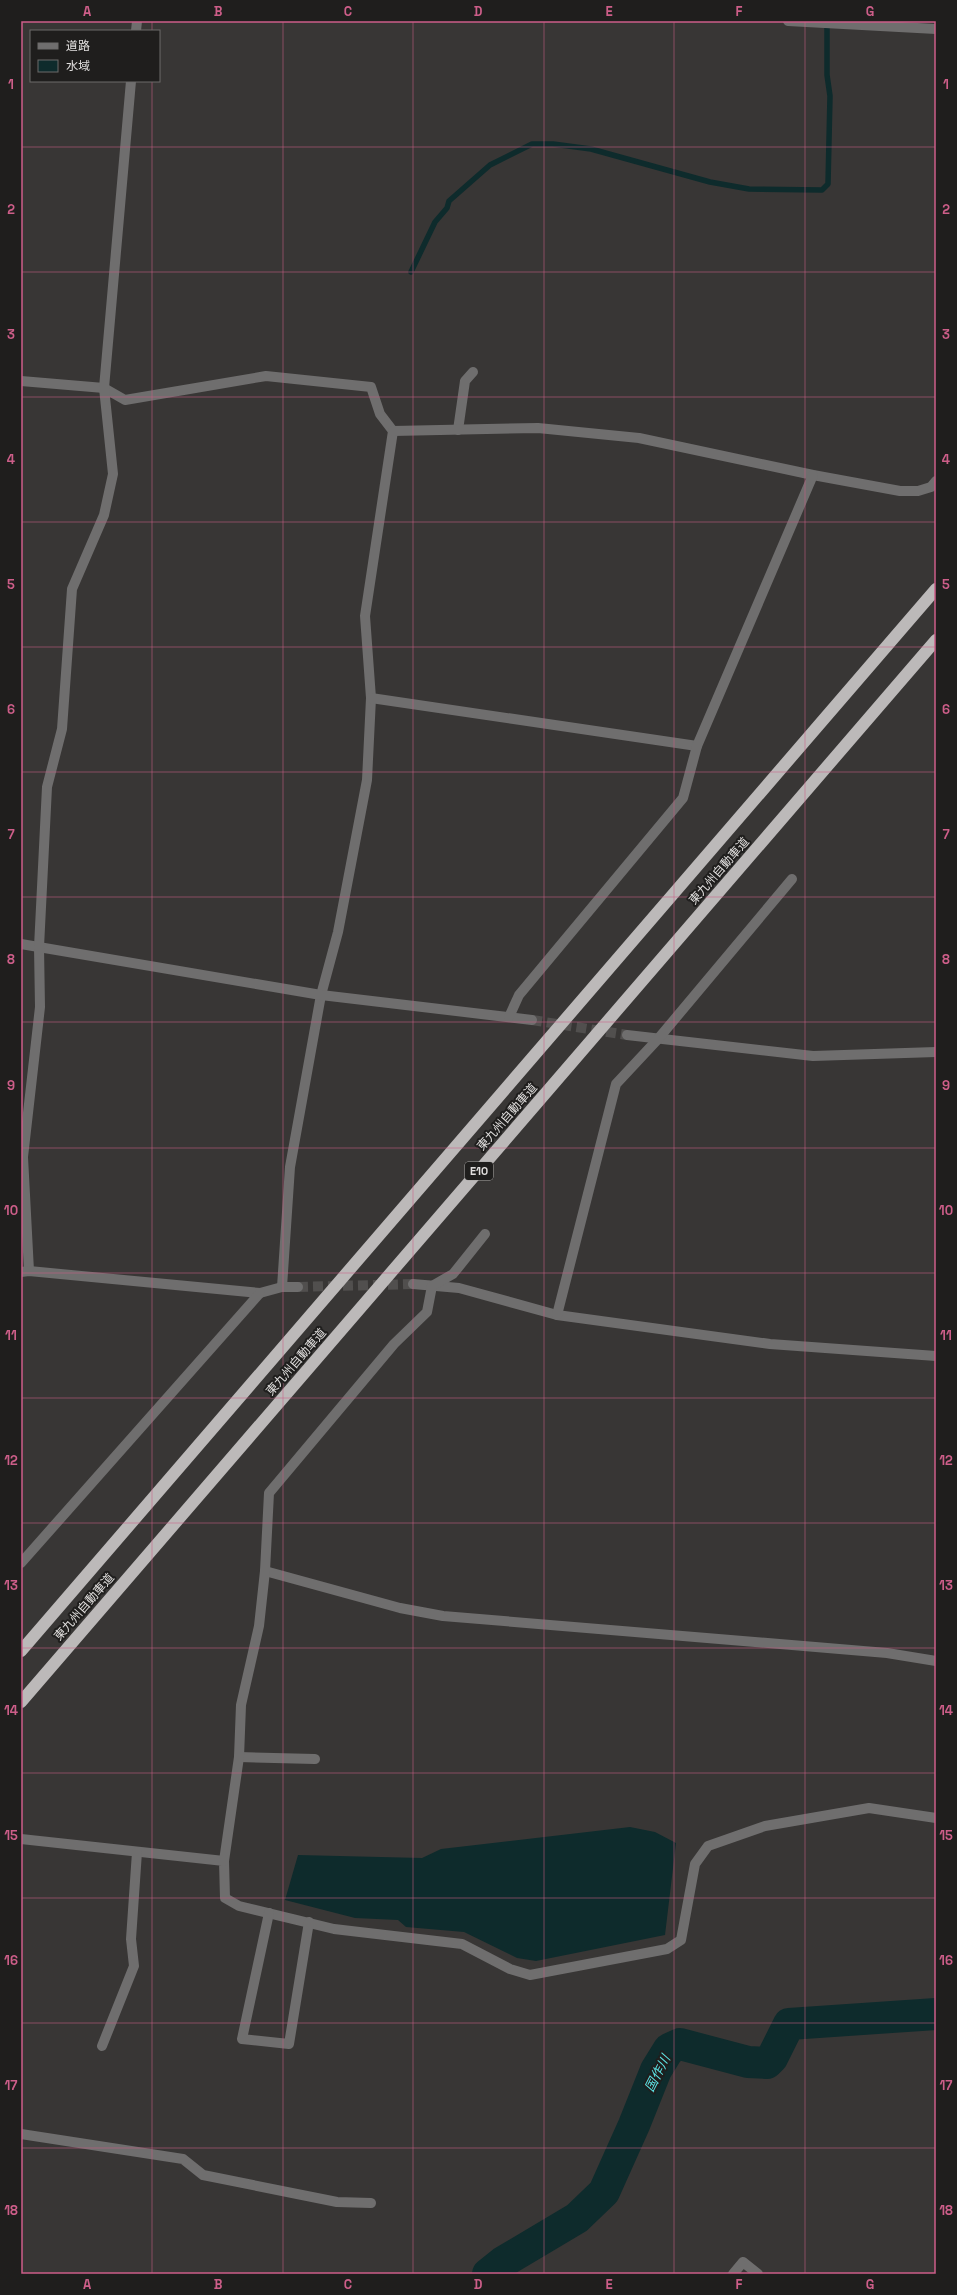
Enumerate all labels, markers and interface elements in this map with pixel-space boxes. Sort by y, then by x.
text: A [83,3,92,20]
text: B [214,3,223,20]
text: C [344,3,352,20]
text: D [474,3,483,20]
text: E [605,3,613,20]
text: F [736,3,743,20]
text: G [866,3,874,20]
legend [30,30,160,82]
text: 道路 [66,38,90,54]
text: 水域 [66,58,90,74]
text: 1 [8,76,14,93]
text: 1 [943,76,949,93]
text: 2 [7,201,15,218]
text: 2 [942,201,950,218]
text: 3 [7,326,15,343]
text: 3 [942,326,950,343]
text: 4 [7,451,15,468]
text: 4 [942,451,950,468]
text: 5 [7,576,15,593]
text: 5 [942,576,950,593]
text: 6 [7,701,15,718]
text: 6 [942,701,950,718]
text: 7 [7,826,15,843]
text: 7 [942,826,950,843]
street label: 東九州自動車道 [685,834,753,908]
text: 8 [7,951,15,968]
text: 8 [942,951,950,968]
text: 9 [7,1077,15,1094]
text: 9 [942,1077,950,1094]
street label: 東九州自動車道 [473,1080,541,1154]
road number: E10 [465,1162,493,1180]
text: 10 [4,1202,18,1219]
text: 10 [939,1202,953,1219]
street label: 東九州自動車道 [262,1325,330,1399]
text: 11 [5,1327,17,1344]
text: 11 [940,1327,952,1344]
text: 12 [4,1452,18,1469]
text: 12 [939,1452,953,1469]
street label: 東九州自動車道 [50,1570,118,1644]
text: 13 [4,1577,18,1594]
text: 13 [939,1577,953,1594]
text: 14 [4,1702,18,1719]
text: 14 [939,1702,953,1719]
text: 15 [4,1827,18,1844]
text: 15 [939,1827,953,1844]
text: 16 [4,1952,18,1969]
text: 16 [939,1952,953,1969]
water label: 国作川 [641,2050,675,2094]
text: 17 [4,2077,18,2094]
text: 17 [939,2077,953,2094]
text: 18 [4,2202,18,2219]
text: 18 [939,2202,953,2219]
text: A [83,2276,92,2293]
text: B [214,2276,223,2293]
text: C [344,2276,352,2293]
text: D [474,2276,483,2293]
text: E [605,2276,613,2293]
text: F [736,2276,743,2293]
text: G [866,2276,874,2293]

